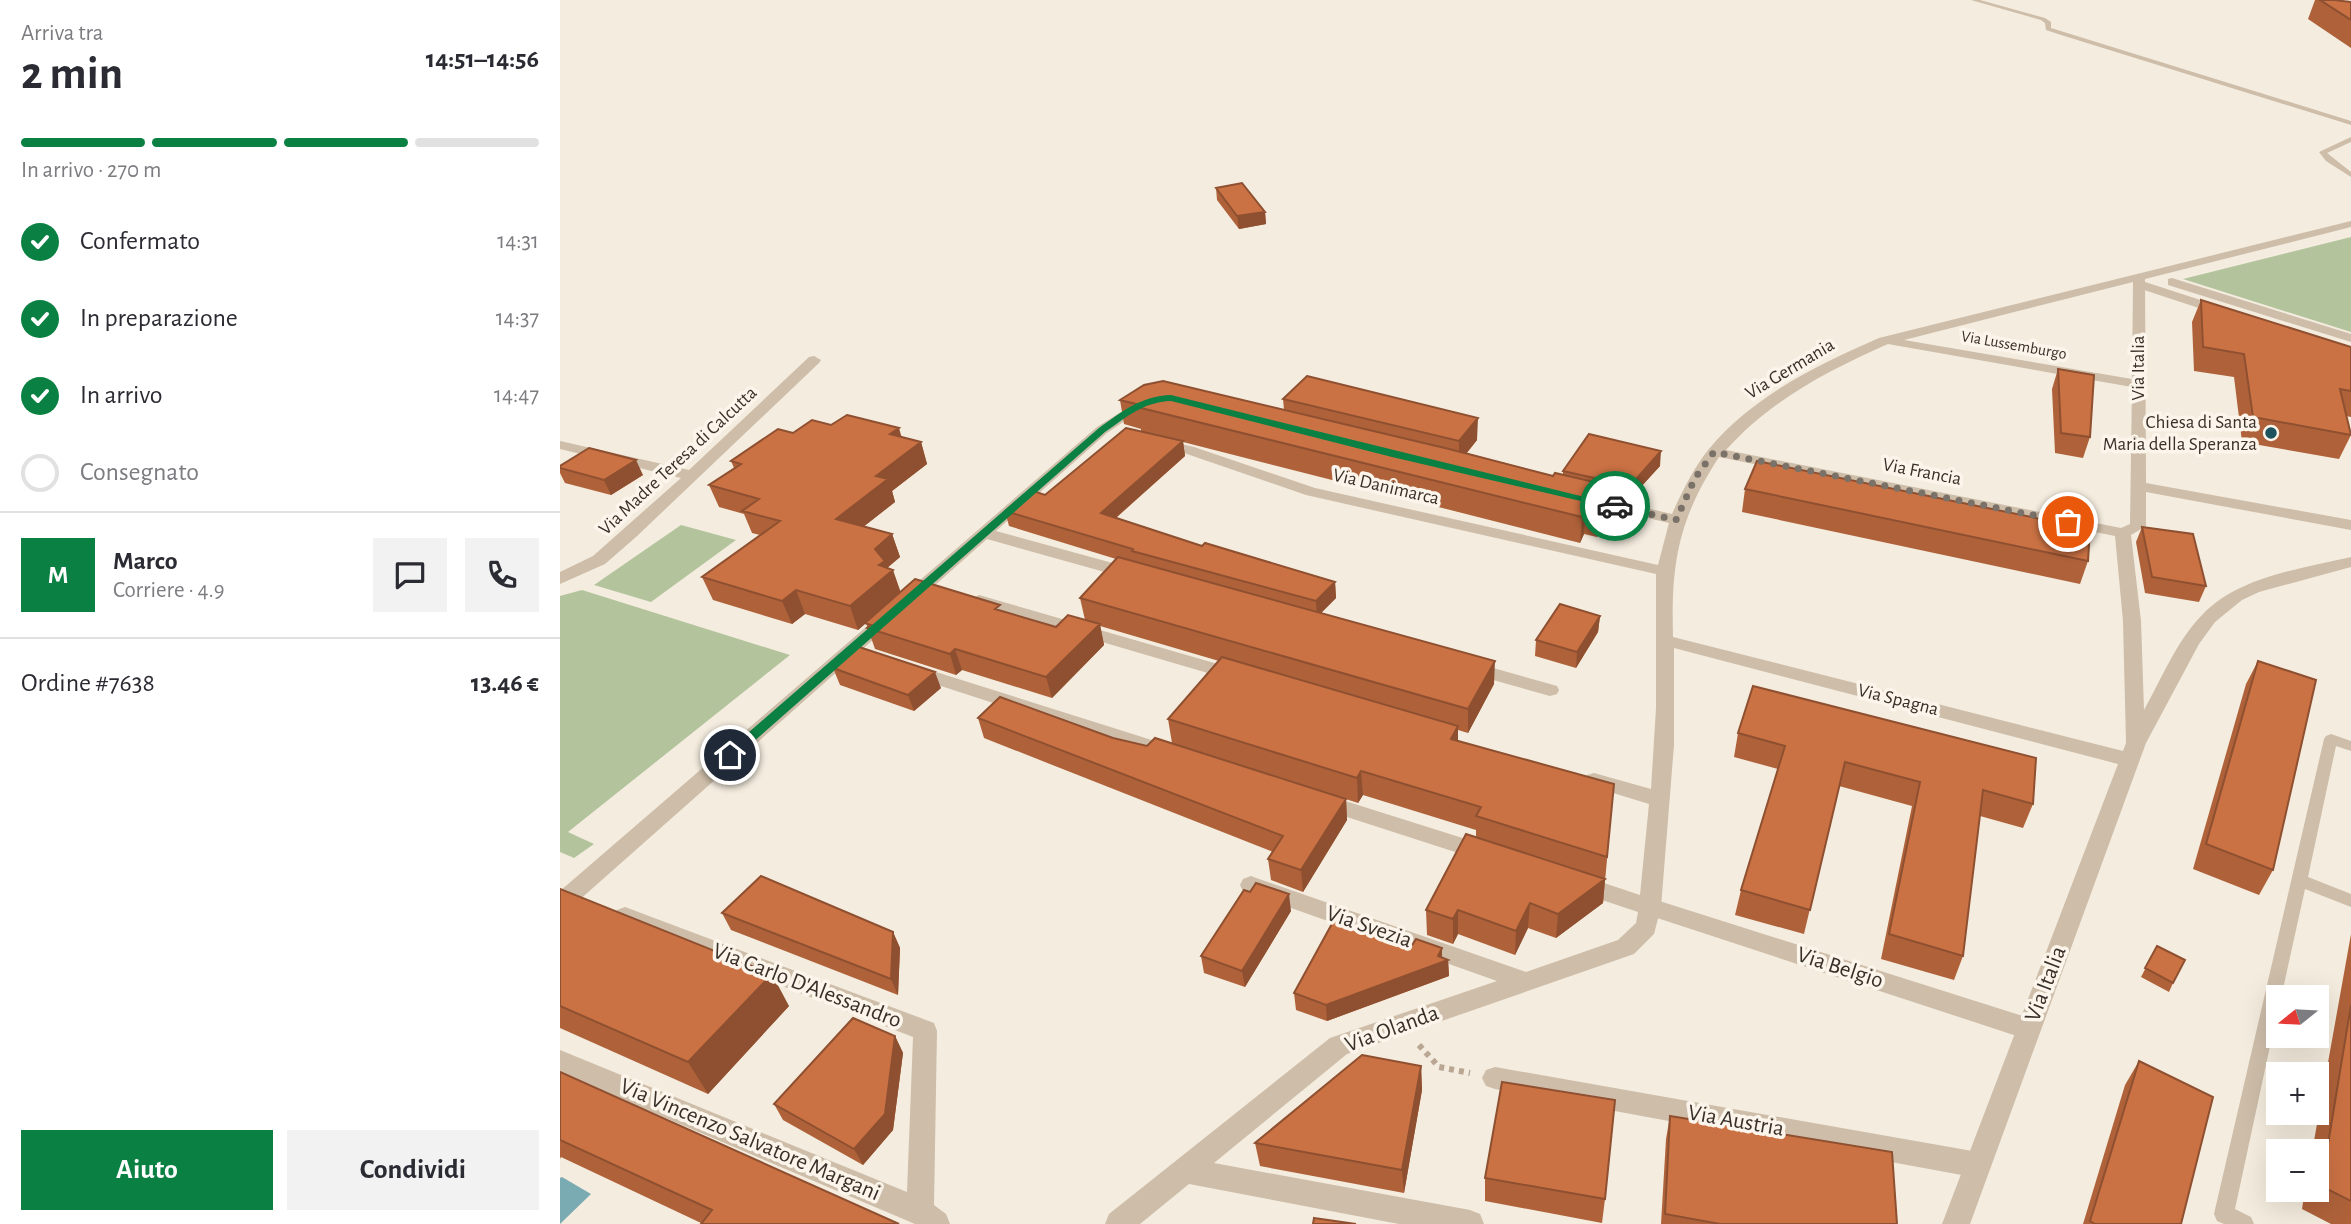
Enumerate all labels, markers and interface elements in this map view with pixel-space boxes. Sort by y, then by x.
text: Arriva tra [21,22,103,45]
text: 14:51–14:56 [426,46,539,72]
text: 2 min [21,51,123,97]
text: In arrivo · 270 m [21,159,161,182]
icon: check [21,223,59,261]
text: Confermato [80,228,200,254]
text: 14:31 [497,230,539,253]
icon: check [21,300,59,338]
text: In preparazione [80,305,238,331]
text: 14:37 [496,307,539,330]
street label: Via Lussemburgo [1960,328,2068,362]
street label: Via Germania [1742,335,1838,403]
street label: Via Italia [2129,335,2148,401]
icon: check [21,377,59,415]
text: In arrivo [80,382,163,408]
street label: Via Madre Teresa di Calcutta [595,383,761,539]
text: 14:47 [494,384,539,407]
place label: Chiesa di Santa Maria della Speranza [2103,413,2257,454]
marker: Chiesa di Santa Maria della Speranza [2263,425,2279,441]
street label: Via Francia [1881,455,1963,489]
text: Consegnato [80,459,199,485]
street label: Via Danimarca [1331,466,1441,508]
courier [1580,471,1650,541]
icon: car [1596,487,1634,525]
pin [2038,492,2098,552]
icon: bag [2049,503,2087,541]
button: chat [373,538,447,612]
button: phone [465,538,539,612]
text: Marco [113,548,178,574]
text: M [48,562,68,588]
text: Corriere · 4.9 [113,579,225,602]
text: Ordine #7638 [21,670,155,696]
text: 13.46 € [471,670,539,696]
street label: Via Spagna [1856,681,1941,719]
pin [700,725,760,785]
icon: home [711,736,749,774]
street label: Via Svezia [1323,902,1415,952]
street label: Via Carlo D'Alessandro [710,939,904,1033]
street label: Via Belgio [1794,943,1886,993]
street label: Via Italia [2021,943,2071,1025]
north arrow [2266,985,2329,1048]
map controls [2266,985,2329,1202]
street label: Via Olanda [1342,1001,1442,1057]
button: + [2266,1062,2329,1125]
street label: Via Vincenzo Salvatore Margani [617,1075,883,1205]
street label: Via Austria [1686,1101,1786,1141]
button: Aiuto [21,1130,273,1210]
button: Condividi [287,1130,539,1210]
button: − [2266,1139,2329,1202]

